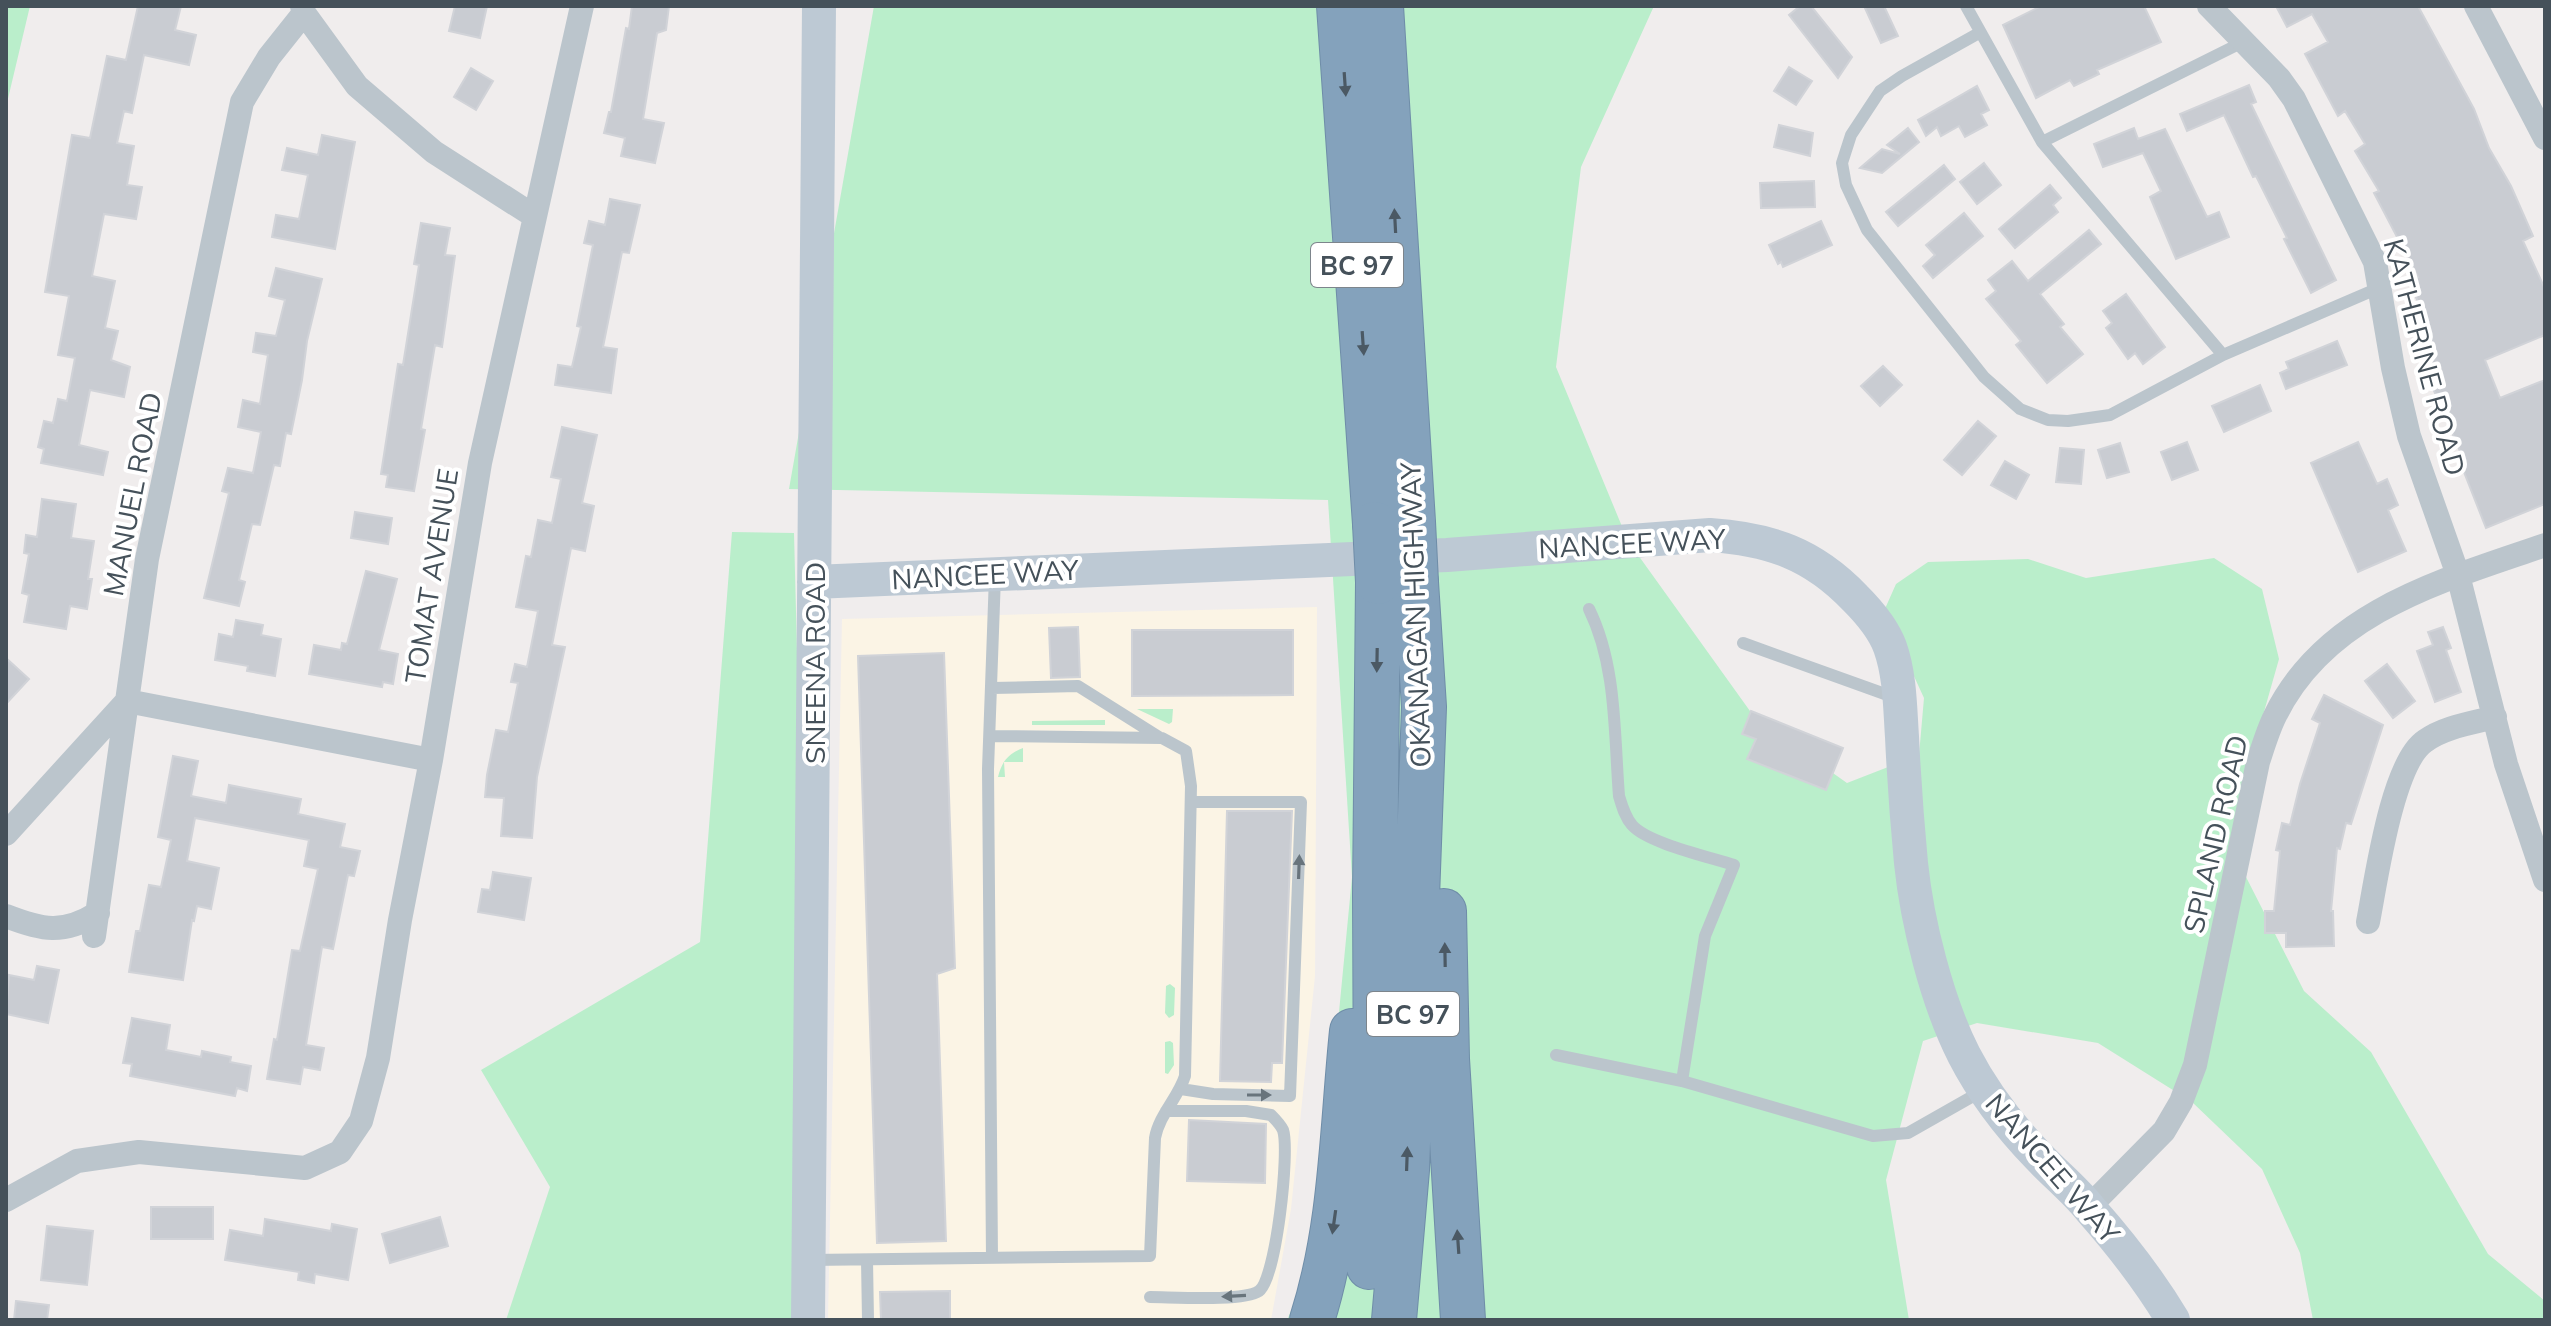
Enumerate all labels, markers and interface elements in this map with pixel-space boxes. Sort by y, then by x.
one-way arrow [1339,72,1352,97]
one-way arrow [1389,207,1402,233]
street label: KATHERINE ROAD [2377,235,2473,479]
road number: BC 97 [1311,243,1403,287]
one-way arrow [1357,331,1370,356]
street label: MANUEL ROAD [95,389,169,599]
street label: OKANAGAN HIGHWAY [1392,461,1438,768]
street label: TOMAT AVENUE [397,466,465,686]
street label: NANCEE WAY [1538,521,1727,565]
street label: NANCEE WAY [891,552,1080,596]
street label: SNEENA ROAD [797,562,832,764]
one-way arrow [1371,648,1383,673]
street label: SPLAND ROAD [2175,732,2255,936]
one-way arrow [1292,854,1305,879]
one-way arrow [1438,941,1451,967]
road number: BC 97 [1367,992,1459,1036]
street label: NANCEE WAY [1978,1086,2128,1251]
one-way arrow [1247,1089,1272,1102]
one-way arrow [1401,1146,1414,1171]
one-way arrow [1327,1209,1340,1234]
one-way arrow [1451,1229,1464,1254]
one-way arrow [1221,1290,1246,1303]

